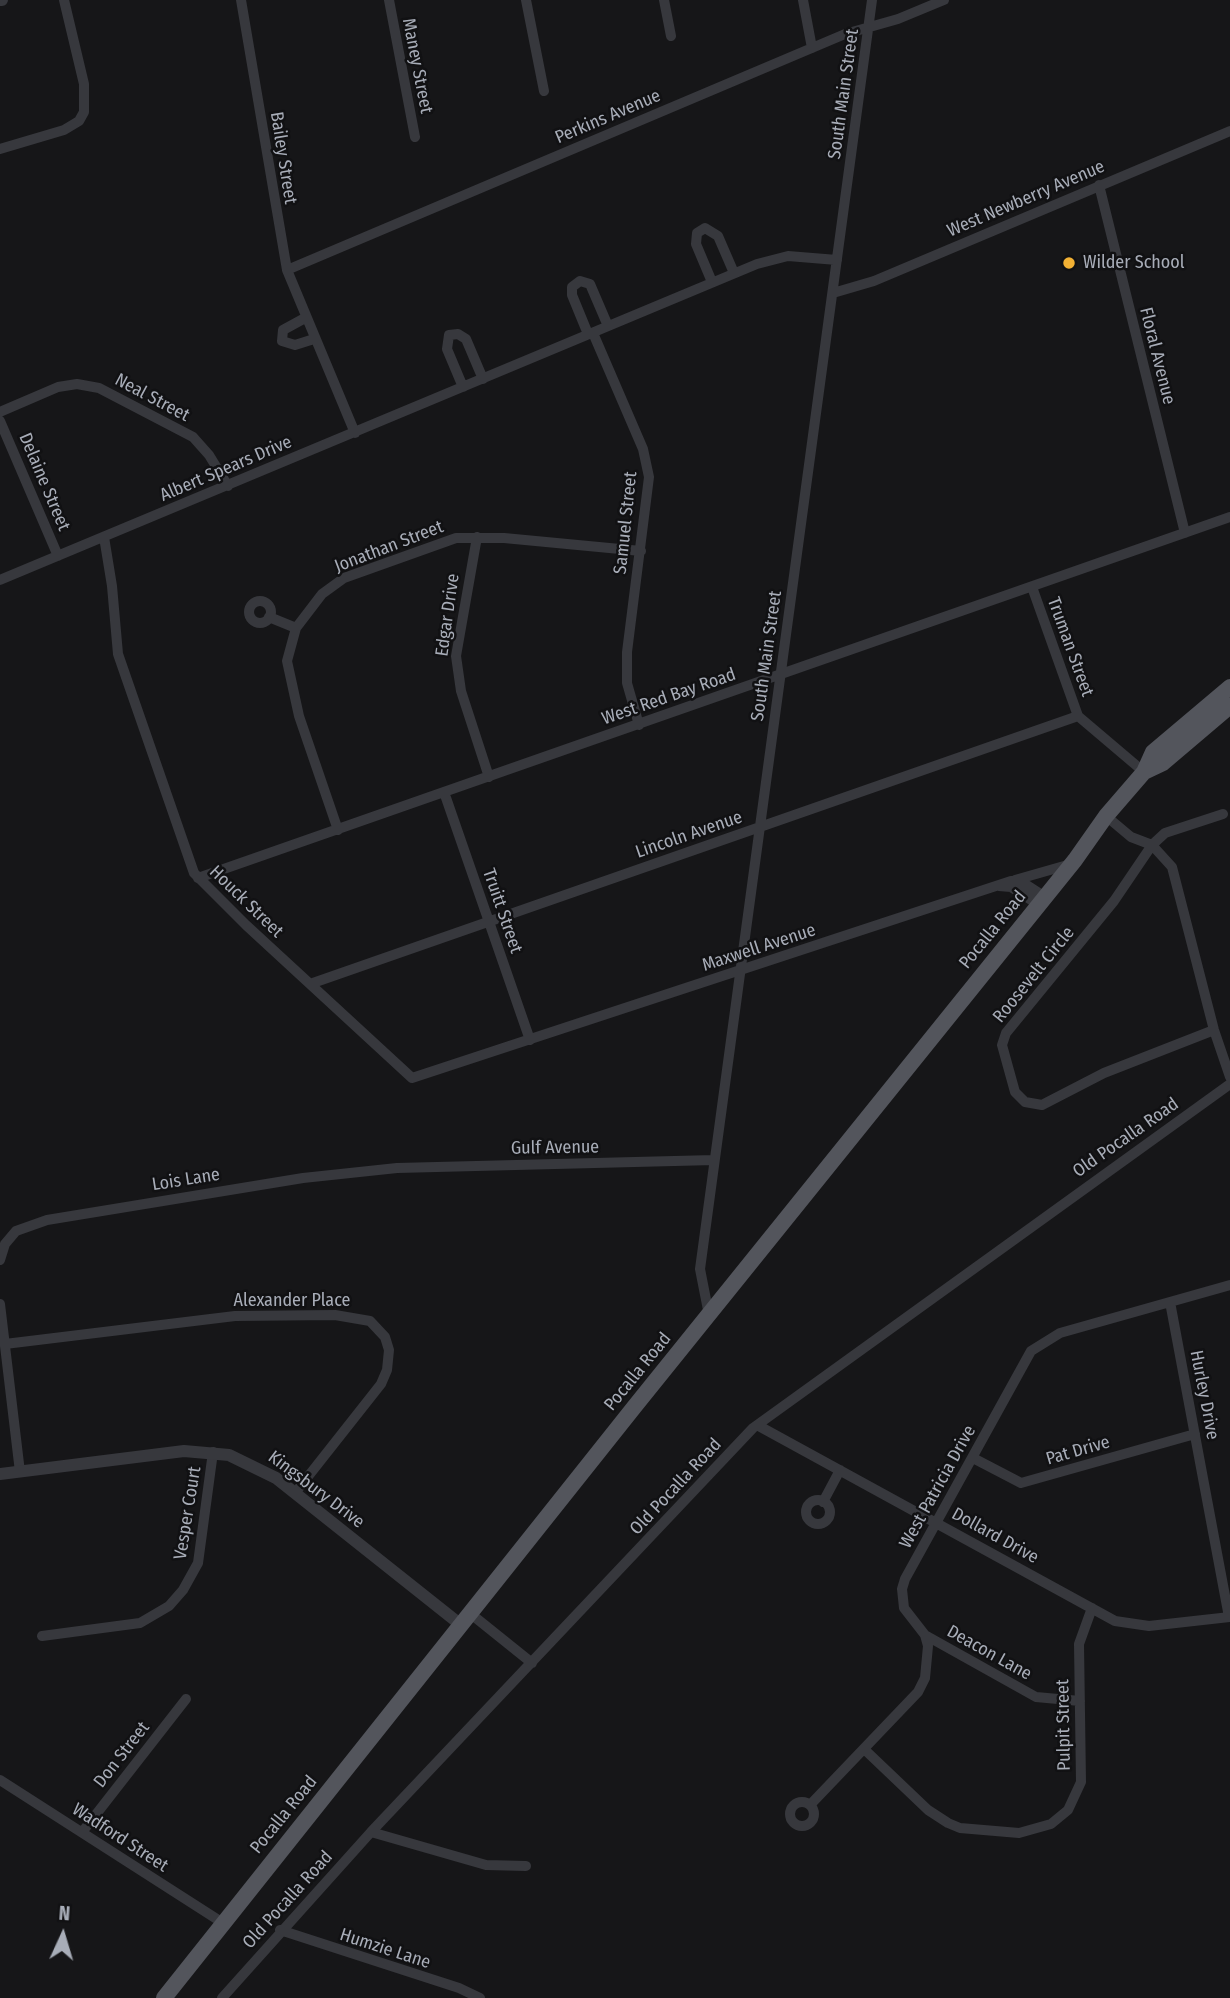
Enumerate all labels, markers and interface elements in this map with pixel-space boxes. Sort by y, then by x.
street label: Maney Street [397,17,437,115]
street label: South Main Street [824,27,864,161]
street label: Perkins Avenue [552,85,664,149]
street label: Bailey Street [265,110,301,206]
street label: West Newberry Avenue [944,156,1108,242]
place label: Wilder School [1083,252,1185,274]
marker: Wilder School [1061,255,1077,271]
street label: Floral Avenue [1135,305,1179,407]
street label: Neal Street [111,369,193,427]
street label: Delaine Street [14,430,74,534]
street label: Albert Spears Drive [157,431,295,507]
street label: Samuel Street [610,471,642,575]
street label: Jonathan Street [332,516,446,578]
street label: Edgar Drive [432,572,464,658]
street label: South Main Street [747,589,787,723]
street label: Truman Street [1042,594,1098,700]
street label: West Red Bay Road [599,664,739,730]
street label: Lincoln Avenue [633,807,745,863]
street label: Houck Street [205,861,287,943]
street label: Truitt Street [477,866,527,956]
street label: Pocalla Road [955,887,1031,973]
street label: Maxwell Avenue [700,919,818,977]
street label: Roosevelt Circle [989,923,1079,1027]
street label: Old Pocalla Road [1069,1094,1183,1182]
street label: Gulf Avenue [511,1136,599,1160]
street label: Lois Lane [150,1164,222,1196]
street label: Alexander Place [234,1290,350,1312]
street label: Pocalla Road [600,1329,676,1415]
street label: Hurley Drive [1185,1349,1223,1441]
street label: West Patricia Drive [895,1422,981,1552]
street label: Pat Drive [1044,1432,1112,1470]
street label: Old Pocalla Road [626,1434,726,1540]
street label: Kingsbury Drive [263,1447,369,1533]
street label: Vesper Court [170,1465,206,1561]
street label: Dollard Drive [948,1503,1042,1569]
street label: Deacon Lane [943,1621,1035,1685]
street label: Pulpit Street [1052,1679,1076,1771]
street label: Don Street [90,1718,154,1792]
street label: Pocalla Road [246,1772,322,1858]
street label: Wadford Street [68,1799,172,1877]
street label: Old Pocalla Road [238,1847,338,1953]
north arrow [28,1900,98,1970]
text: N [58,1902,71,1925]
street label: Humzie Lane [337,1924,433,1974]

